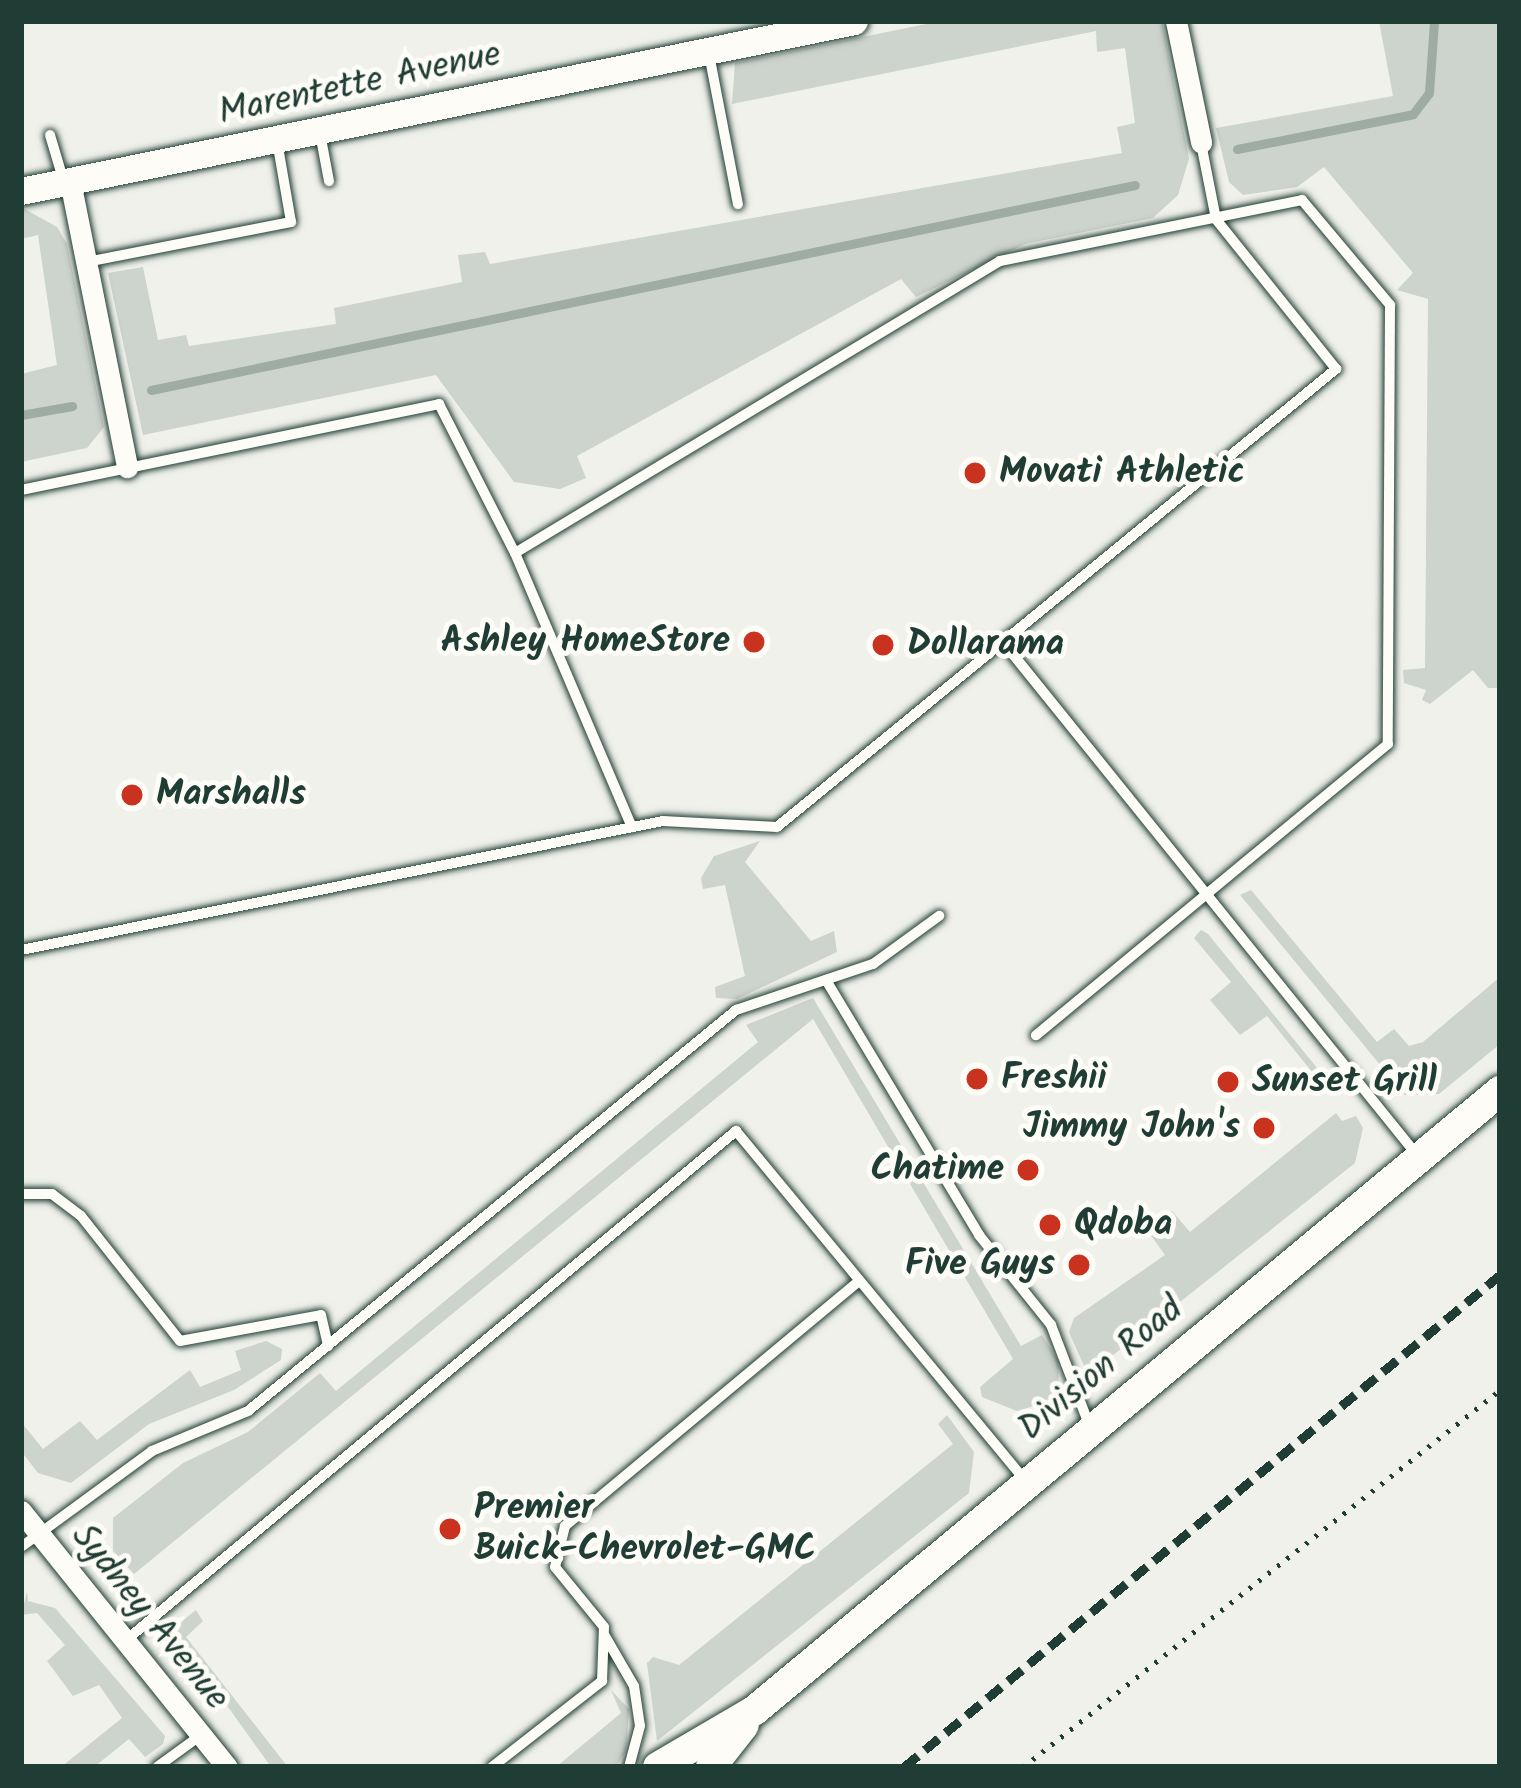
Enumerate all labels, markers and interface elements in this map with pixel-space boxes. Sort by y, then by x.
street label: Marentette Avenue [215,34,505,136]
place label: Movati Athletic [999,451,1245,495]
marker: Movati Athletic [962,460,988,486]
place label: Ashley HomeStore [440,620,730,664]
place label: Dollarama [907,623,1064,667]
marker: Ashley HomeStore [741,629,767,655]
marker: Dollarama [870,632,896,658]
place label: Marshalls [156,773,306,817]
marker: Marshalls [119,782,145,808]
place label: Freshii [1001,1057,1107,1101]
place label: Sunset Grill [1252,1060,1437,1104]
marker: Freshii [964,1066,990,1092]
marker: Sunset Grill [1215,1069,1241,1095]
place label: Jimmy John's [1023,1106,1240,1150]
marker: Jimmy John's [1251,1115,1277,1141]
place label: Chatime [871,1148,1004,1192]
marker: Chatime [1015,1157,1041,1183]
place label: Qdoba [1074,1203,1172,1247]
marker: Qdoba [1037,1212,1063,1238]
place label: Five Guys [905,1243,1055,1287]
marker: Five Guys [1066,1252,1092,1278]
street label: Division Road [1011,1289,1193,1451]
place label: Premier Buick-Chevrolet-GMC [474,1486,816,1571]
street label: Sydney Avenue [61,1516,237,1720]
marker: Premier Buick-Chevrolet-GMC [437,1516,463,1542]

